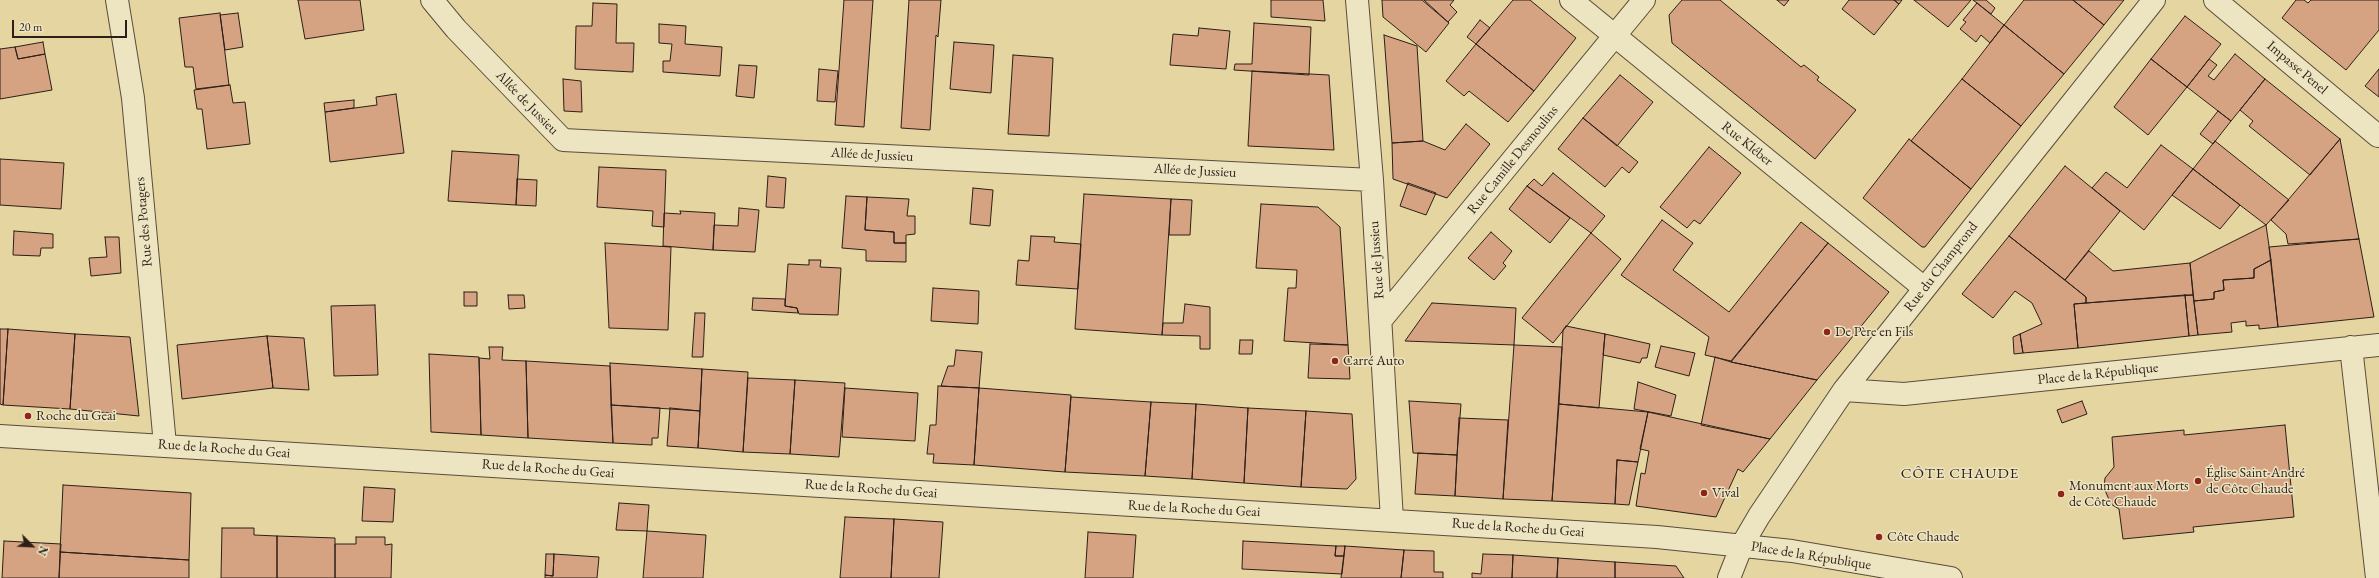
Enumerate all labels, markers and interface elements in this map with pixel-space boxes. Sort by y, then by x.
scale bar [14,12,129,38]
text: 20 m [19,19,42,35]
street label: Impasse Penel [2263,38,2331,98]
street label: Allée de Jussieu [492,67,562,139]
street label: Rue Camille Desmoulins [1464,102,1562,218]
street label: Rue Kléber [1718,118,1776,170]
street label: Allée de Jussieu [830,144,914,166]
street label: Allée de Jussieu [1153,160,1237,182]
street label: Rue des Potagers [132,176,156,268]
street label: Rue du Champrond [1901,219,1981,315]
street label: Rue de Jussieu [1366,220,1388,300]
place label: De Père en Fils [1835,324,1913,340]
marker: De Père en Fils [1822,327,1832,337]
place label: Carré Auto [1343,353,1405,369]
marker: Carré Auto [1330,356,1340,366]
street label: Place de la République [2037,359,2159,389]
place label: Roche du Geai [36,408,116,424]
marker: Roche du Geai [23,411,33,421]
street label: Rue de la Roche du Geai [157,436,291,462]
street label: Rue de la Roche du Geai [481,456,615,482]
district label: CÔTE CHAUDE [1901,465,2019,483]
place label: Église Saint-André de Côte Chaude [2206,465,2305,498]
street label: Rue de la Roche du Geai [804,476,938,502]
marker: Église Saint-André de Côte Chaude [2193,476,2203,486]
place label: Monument aux Morts de Côte Chaude [2069,478,2189,510]
place label: Vival [1712,485,1739,501]
marker: Vival [1699,488,1709,498]
marker: Monument aux Morts de Côte Chaude [2056,489,2066,499]
street label: Rue de la Roche du Geai [1127,497,1261,521]
street label: Rue de la Roche du Geai [1451,515,1585,541]
north arrow [12,526,52,566]
place label: Côte Chaude [1887,529,1959,545]
marker: Côte Chaude [1874,532,1884,542]
street label: Place de la République [1750,538,1872,574]
text: N [35,544,51,558]

